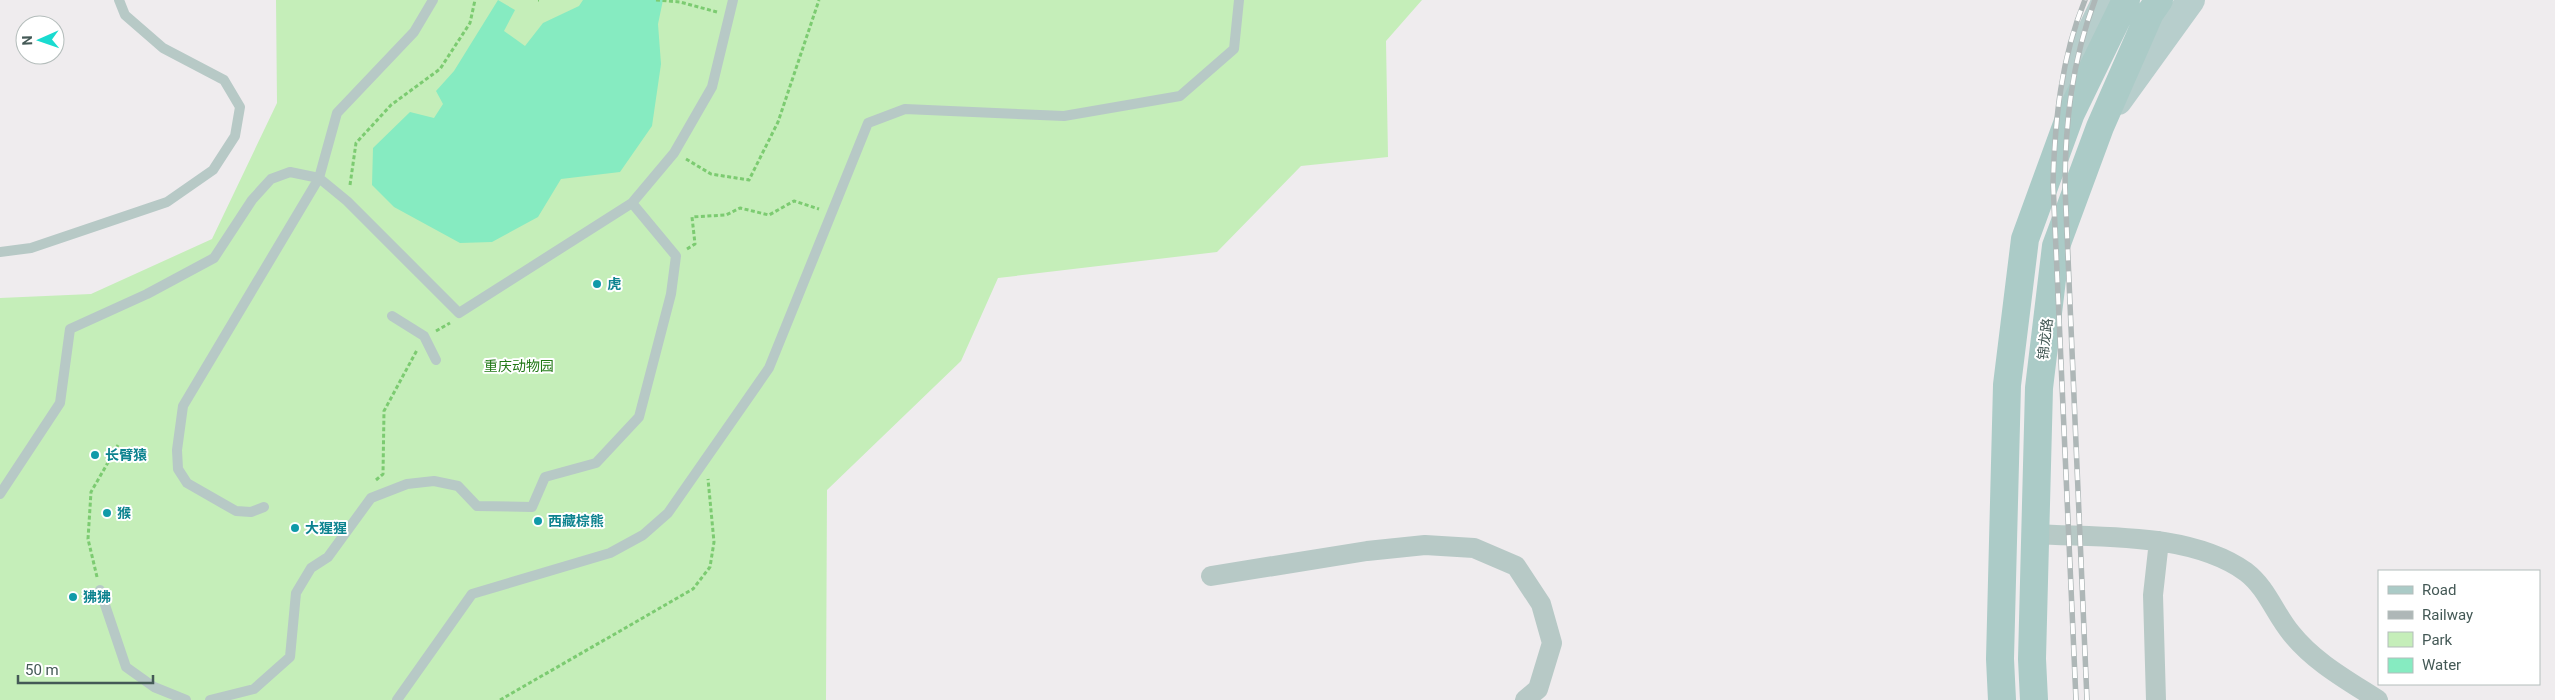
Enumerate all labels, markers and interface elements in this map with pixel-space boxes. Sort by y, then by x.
north arrow [15,15,65,65]
text: N [19,35,35,46]
place label: 虎 [607,276,621,292]
marker: 虎 [591,278,603,290]
street label: 锦龙路 [2035,317,2055,361]
park label: 重庆动物园 [484,358,554,374]
place label: 长臂猿 [105,447,147,463]
marker: 长臂猿 [89,449,101,461]
place label: 猴 [117,505,131,521]
marker: 猴 [101,507,113,519]
place label: 西藏棕熊 [548,513,604,529]
marker: 西藏棕熊 [532,515,544,527]
place label: 大猩猩 [305,520,347,536]
marker: 大猩猩 [289,522,301,534]
legend [2378,570,2540,685]
text: Road [2422,581,2456,599]
place label: 狒狒 [83,589,111,605]
marker: 狒狒 [67,591,79,603]
text: Railway [2422,606,2473,624]
text: Park [2422,631,2453,649]
scale bar [18,652,152,684]
text: Water [2422,656,2461,674]
text: 50 m [25,661,59,679]

